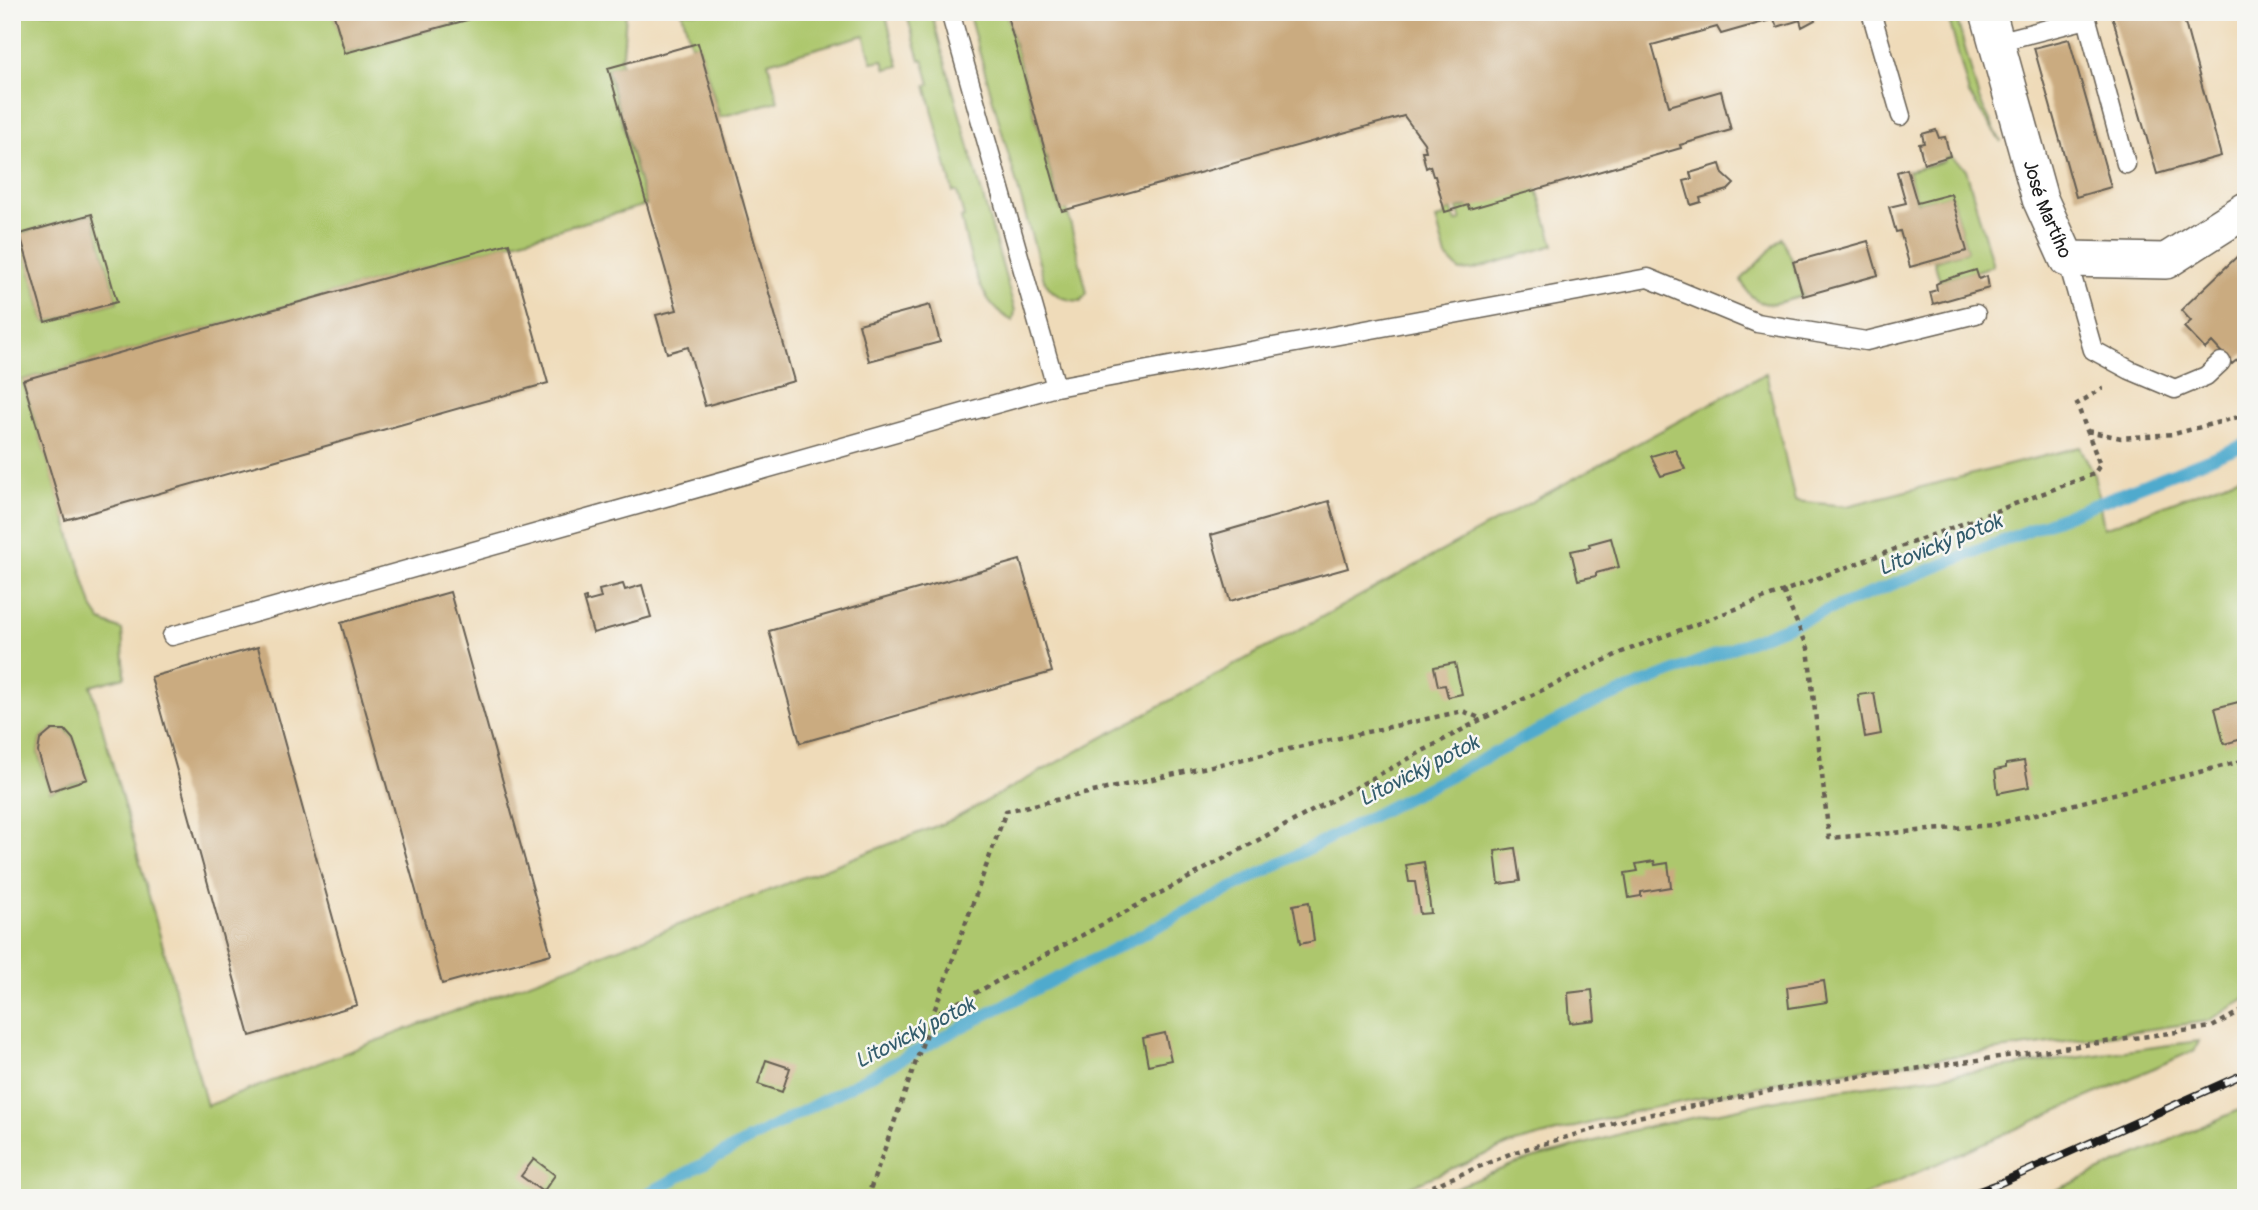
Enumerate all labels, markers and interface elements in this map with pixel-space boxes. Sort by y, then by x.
street label: José Martího [2018,157,2077,262]
water label: Litovický potok [1874,507,2008,582]
water label: Litovický potok [1354,728,1486,813]
water label: Litovický potok [850,990,982,1075]

